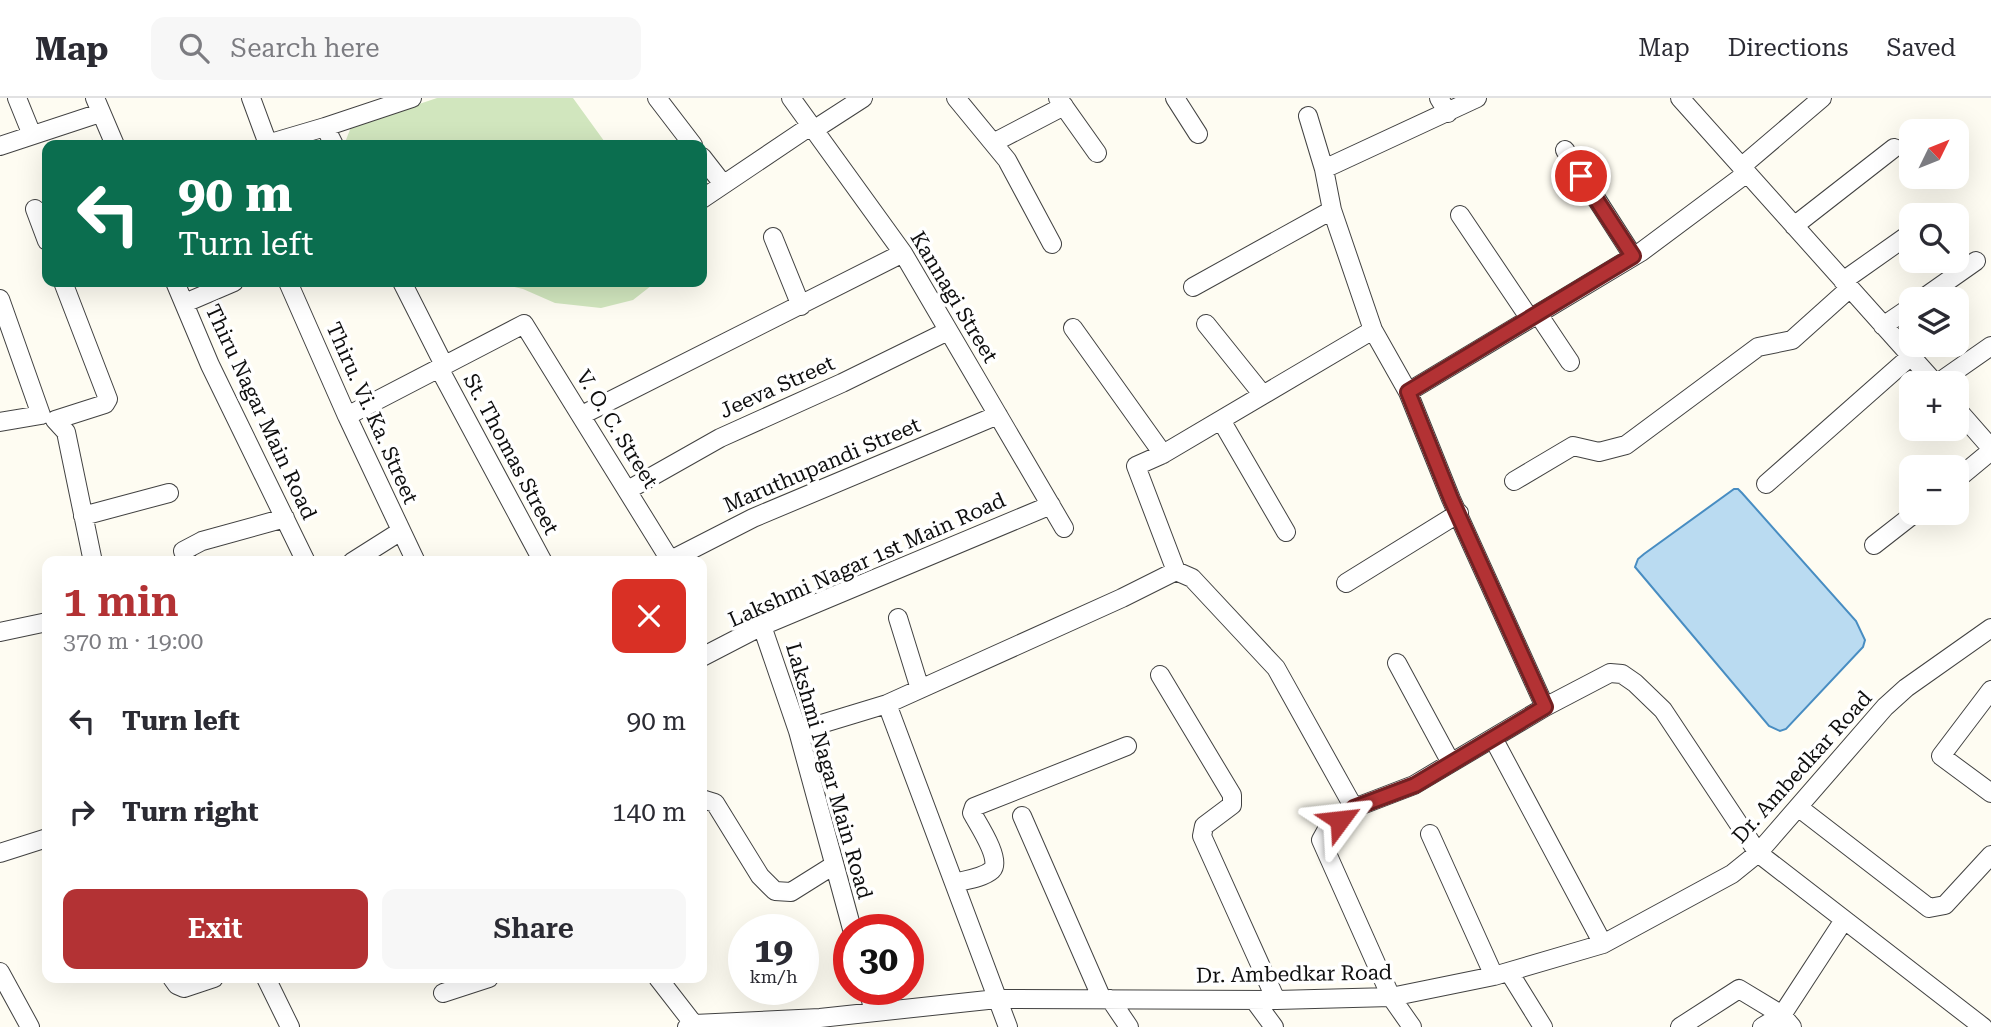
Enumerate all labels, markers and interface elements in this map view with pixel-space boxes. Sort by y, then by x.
search box [151,17,641,80]
text: Map [35,29,109,68]
icon: search [175,29,213,67]
text: Search here [231,33,380,63]
text: Map [1638,34,1690,62]
text: Directions [1728,34,1848,62]
text: Saved [1886,34,1956,62]
north arrow [1899,119,1969,189]
map controls [1899,119,1969,525]
pin [1551,146,1611,206]
icon: arrive [1562,157,1600,195]
text: 90 m [178,166,293,223]
icon: left [63,168,154,259]
button: search [1899,203,1969,273]
text: Turn left [178,225,313,263]
street label: Kannagi Street [905,227,1003,367]
button: layers [1899,287,1969,357]
street label: Thiru Nagar Main Road [201,301,322,524]
street label: Thiru. Vi. Ka. Street [321,319,423,508]
street label: Jeeva Street [716,351,838,423]
street label: V. O. C. Street [571,366,663,493]
street label: St. Thomas Street [459,370,564,539]
button: + [1899,371,1969,441]
street label: Maruthupandi Street [720,413,924,517]
button: − [1899,455,1969,525]
street label: Lakshmi Nagar 1st Main Road [725,488,1010,632]
text: 1 min [63,577,179,626]
button: close [612,579,686,653]
text: 370 m · 19:00 [63,628,203,655]
street label: Lakshmi Nagar Main Road [781,640,877,902]
street label: Dr. Ambedkar Road [1727,686,1877,848]
icon: left [63,702,101,740]
text: Turn left [122,706,240,736]
text: 90 m [627,706,686,736]
position arrow [1303,783,1377,857]
icon: right [63,793,101,831]
text: Turn right [122,797,258,827]
text: 140 m [612,797,686,827]
button: Exit [63,889,368,969]
button: Share [382,889,686,969]
speed limit sign: 30 [833,914,924,1005]
text: 19 [754,930,793,971]
street label: Dr. Ambedkar Road [1196,960,1393,988]
text: km/h [749,966,798,987]

